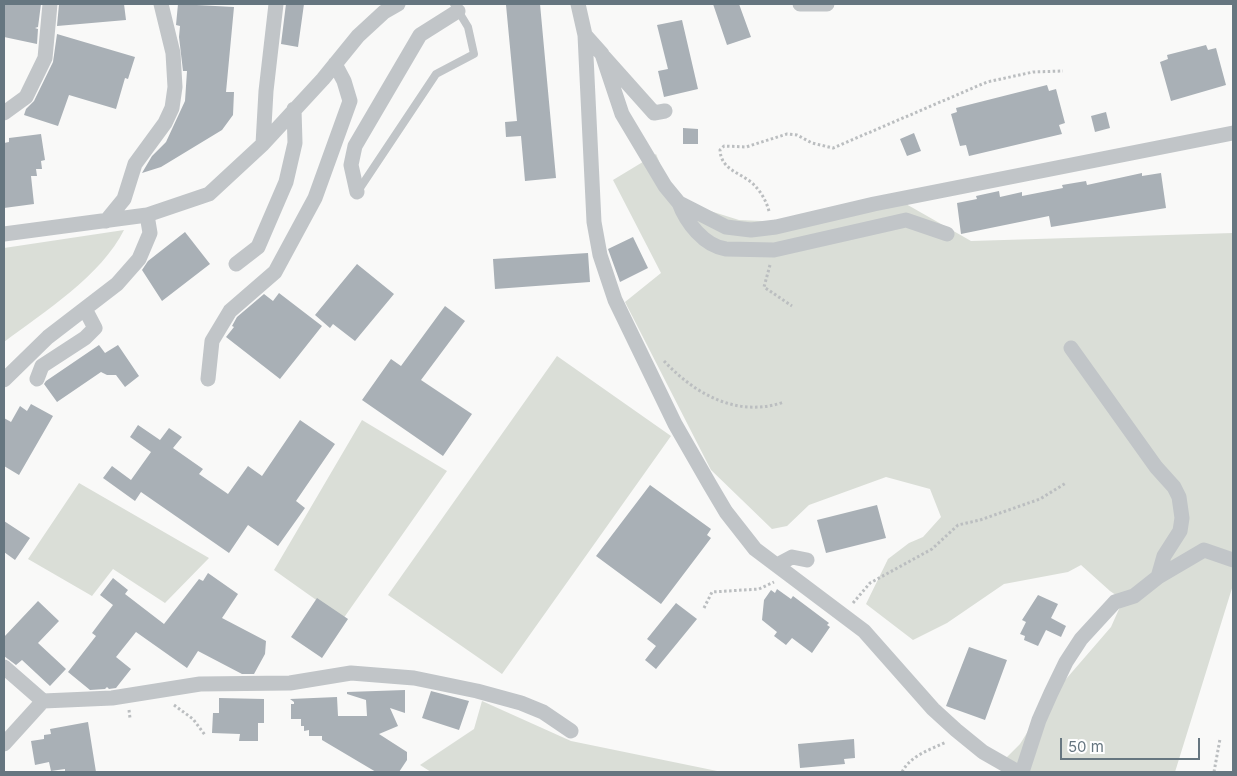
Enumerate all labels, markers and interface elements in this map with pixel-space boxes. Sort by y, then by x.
scale bar [1062,728,1202,760]
text: 50 m [1068,737,1104,756]

